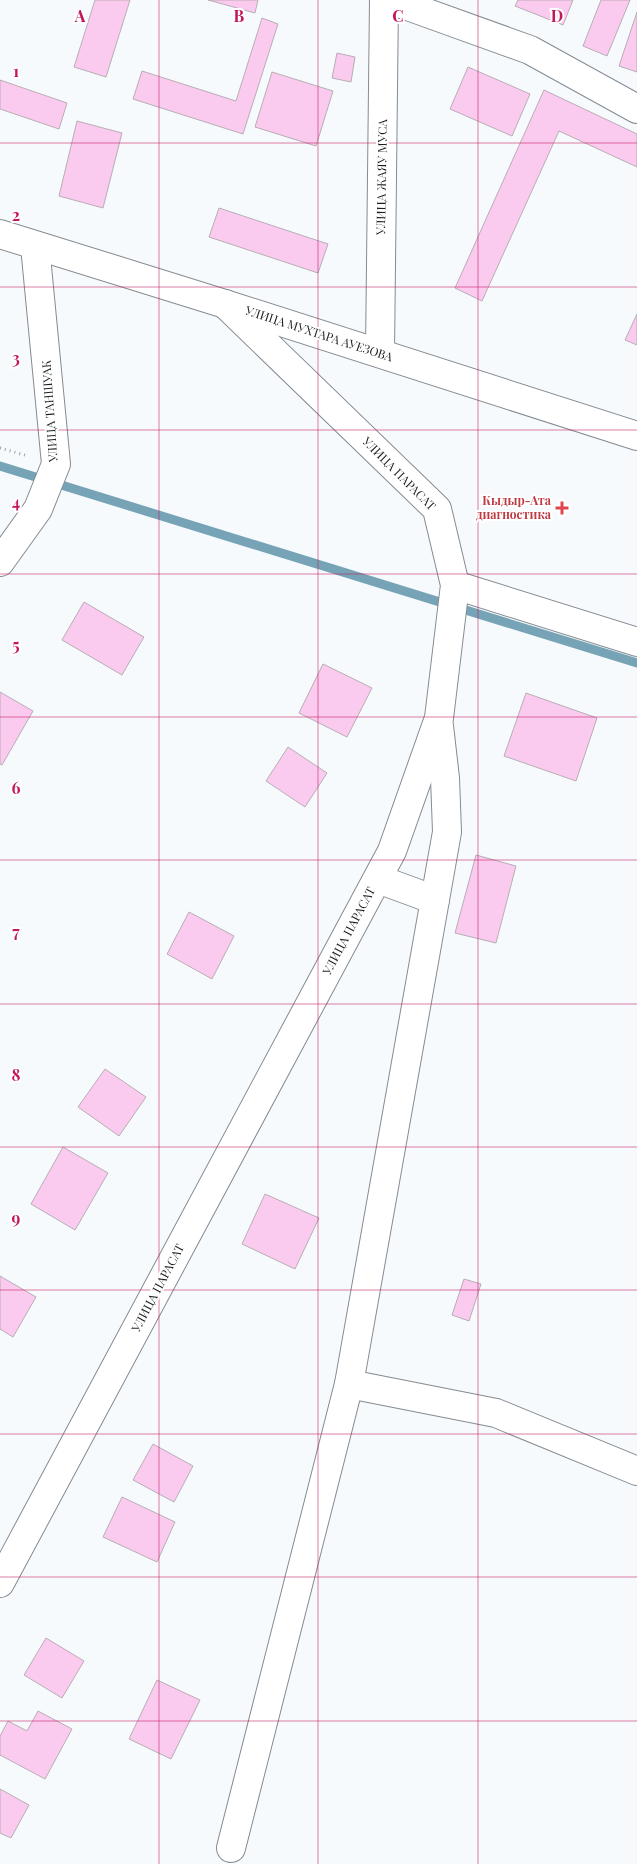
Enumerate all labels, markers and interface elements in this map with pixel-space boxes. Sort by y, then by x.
text: A [74,5,86,26]
text: B [234,5,245,26]
text: C [392,5,404,26]
text: D [551,5,563,26]
text: 1 [13,60,19,81]
street label: УЛИЦА ЖАЯУ МУСА [372,118,390,236]
text: 2 [12,204,20,225]
street label: УЛИЦА МУХТАРА АУЕЗОВА [243,301,395,365]
text: 3 [12,347,20,368]
street label: УЛИЦА ТАНШУАК [37,359,61,464]
street label: УЛИЦА ПАРАСАТ [359,432,440,514]
text: 4 [12,491,20,512]
place label: Кыдыр-Ата диагностика [476,492,552,522]
marker: Кыдыр-Ата диагностика [555,501,569,515]
text: 5 [12,634,20,655]
text: 6 [12,777,21,798]
street label: УЛИЦА ПАРАСАТ [318,883,378,978]
text: 7 [12,921,20,942]
text: 8 [12,1064,21,1085]
text: 9 [12,1207,21,1228]
street label: УЛИЦА ПАРАСАТ [127,1240,187,1335]

